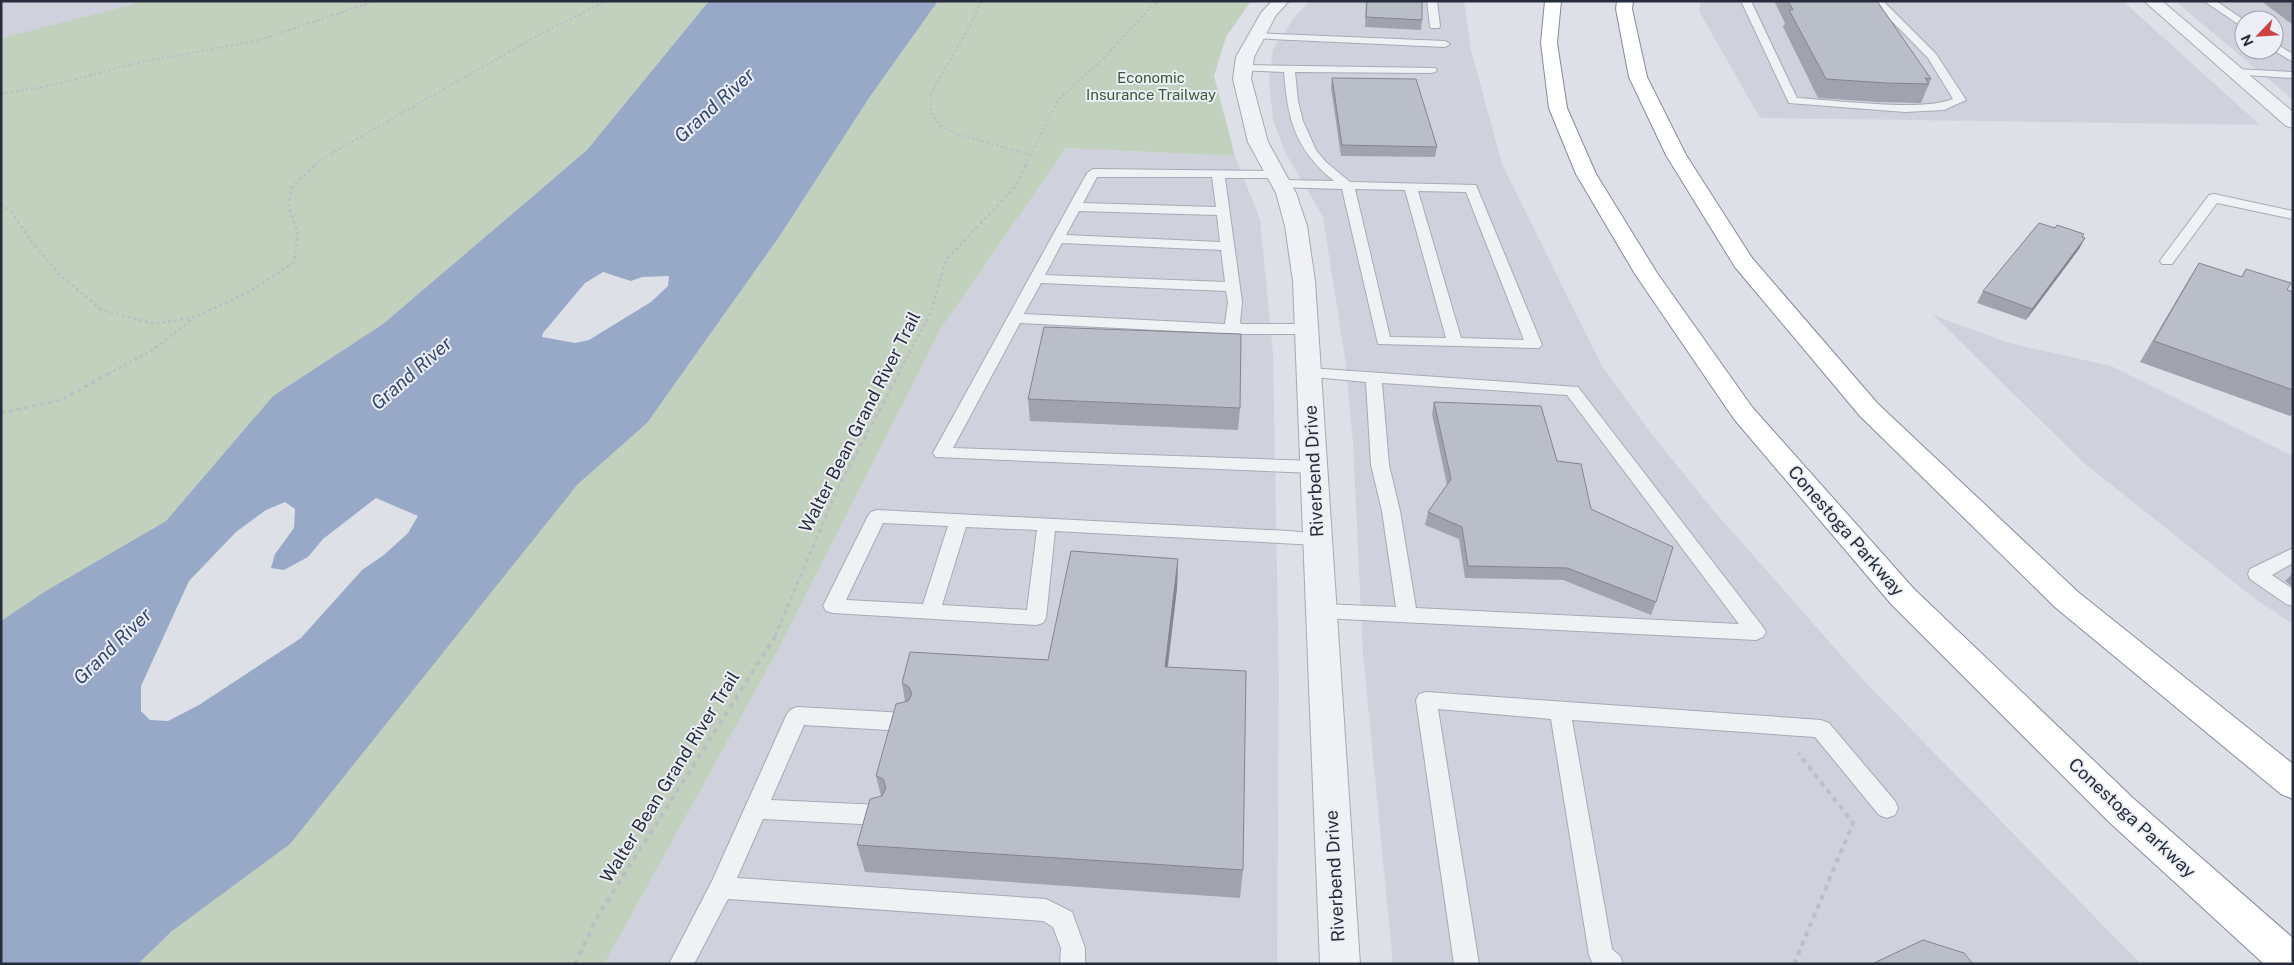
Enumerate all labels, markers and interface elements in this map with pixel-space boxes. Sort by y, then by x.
north arrow [2234,10,2284,60]
text: N [2238,32,2257,49]
water label: Grand River [669,63,759,147]
park label: Economic Insurance Trailway [1086,69,1216,103]
street label: Walter Bean Grand River Trail [794,308,925,536]
water label: Grand River [366,331,457,414]
street label: Riverbend Drive [1300,404,1327,538]
street label: Conestoga Parkway [1784,461,1909,600]
water label: Grand River [68,603,156,689]
street label: Walter Bean Grand River Trail [596,667,744,886]
street label: Conestoga Parkway [2065,753,2200,882]
street label: Riverbend Drive [1321,809,1348,943]

